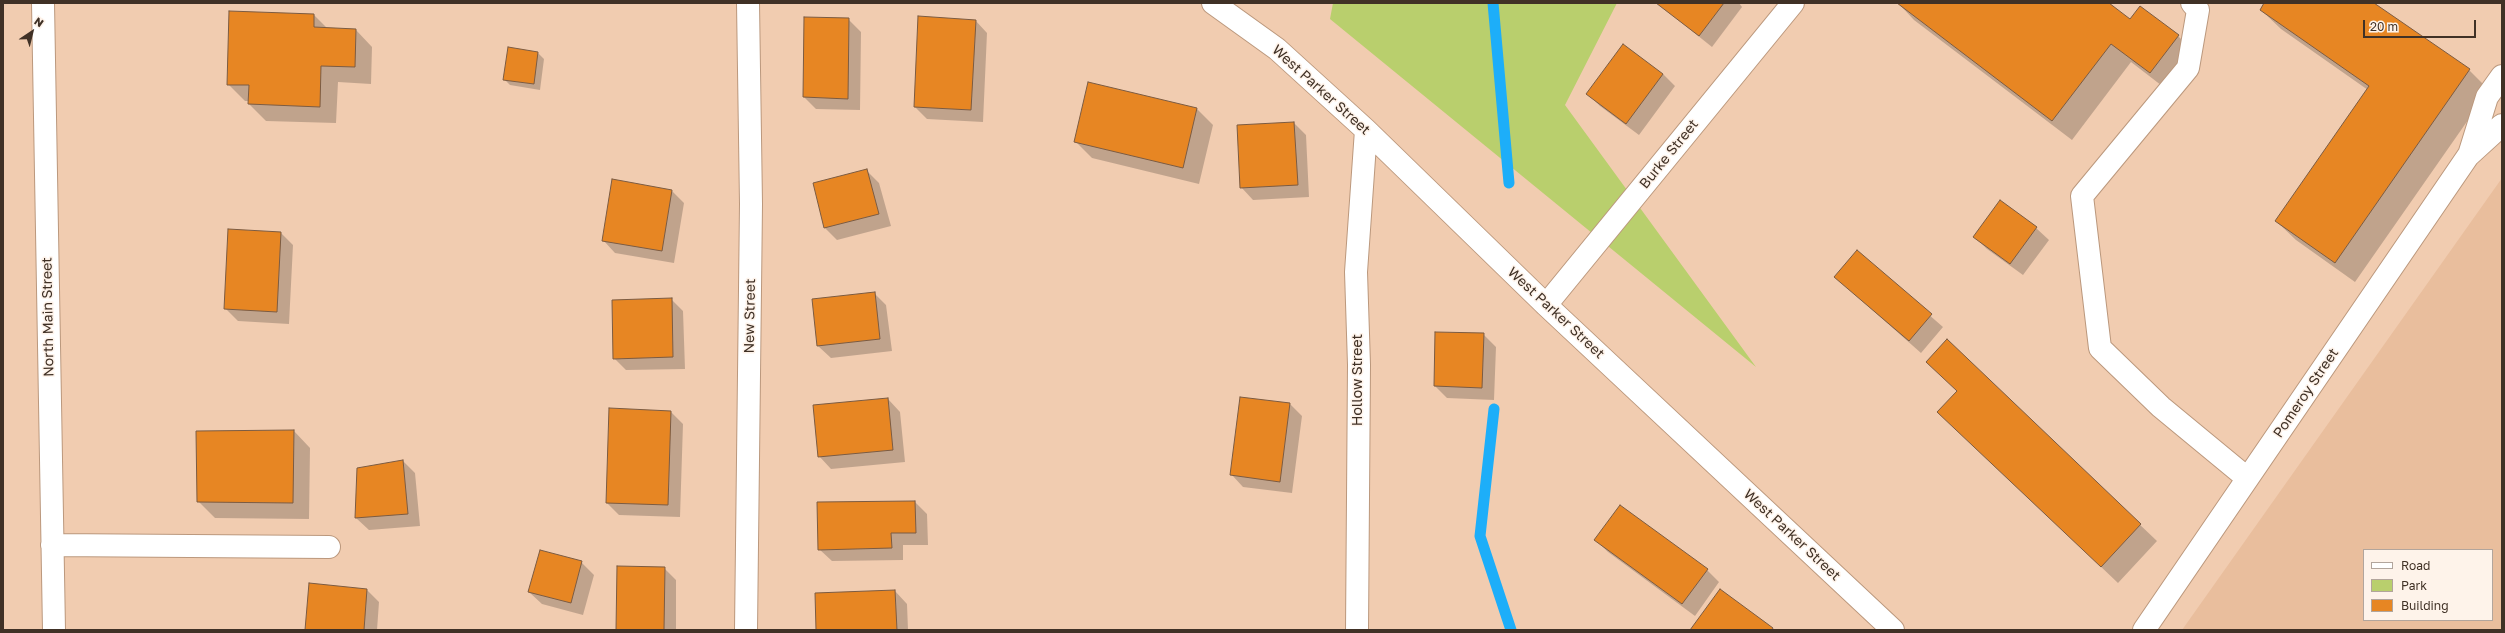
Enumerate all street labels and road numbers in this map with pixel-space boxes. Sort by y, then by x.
street label: West Parker Street [1269,42,1373,138]
street label: Burke Street [1636,116,1702,192]
street label: North Main Street [39,257,57,377]
street label: West Parker Street [1504,264,1608,362]
street label: New Street [741,278,759,354]
street label: Hollow Street [1350,334,1366,426]
street label: Pomeroy Street [2270,345,2342,441]
street label: West Parker Street [1740,486,1844,584]

